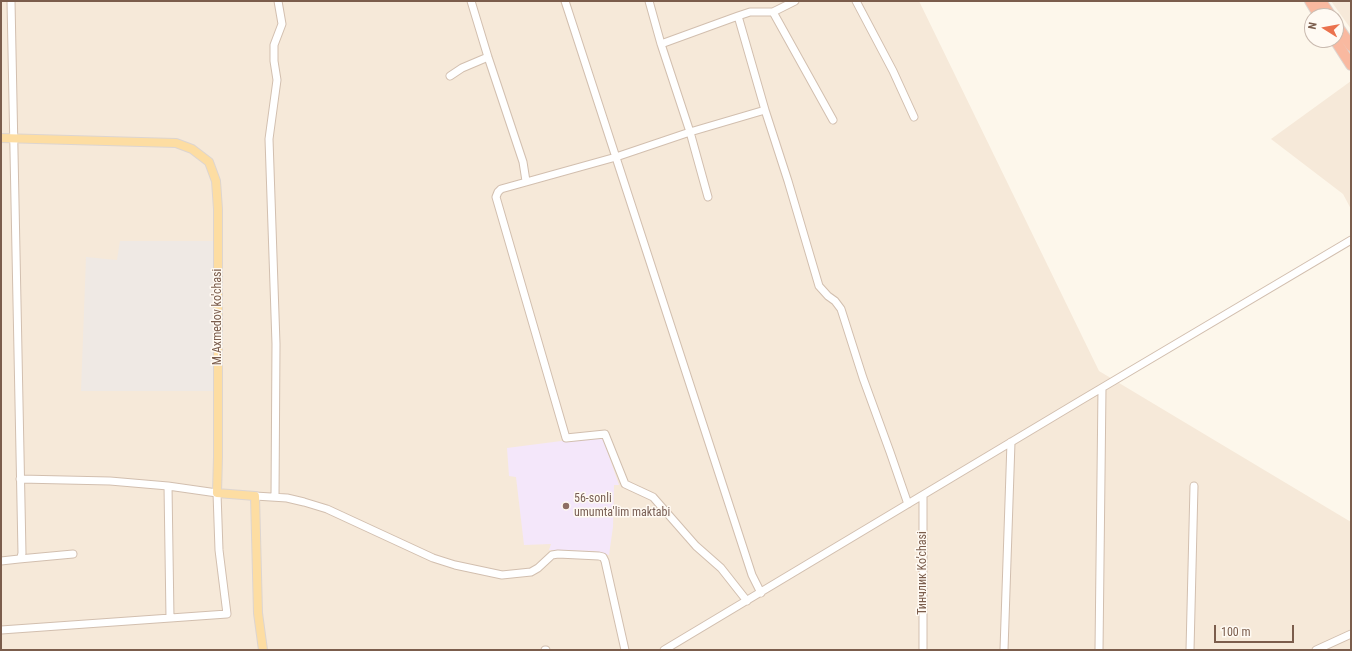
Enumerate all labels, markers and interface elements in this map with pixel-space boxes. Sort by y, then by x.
north arrow [1304,8,1344,48]
text: N [1306,21,1320,30]
street label: M.Axmedov ko'chasi [211,269,225,365]
place label: 56-sonli umumta'lim maktabi [574,492,670,520]
marker: 56-sonli umumta'lim maktabi [561,501,571,511]
street label: Тинчлик Ko’chasi [916,531,930,615]
scale bar [1216,617,1296,643]
text: 100 m [1221,625,1251,639]

